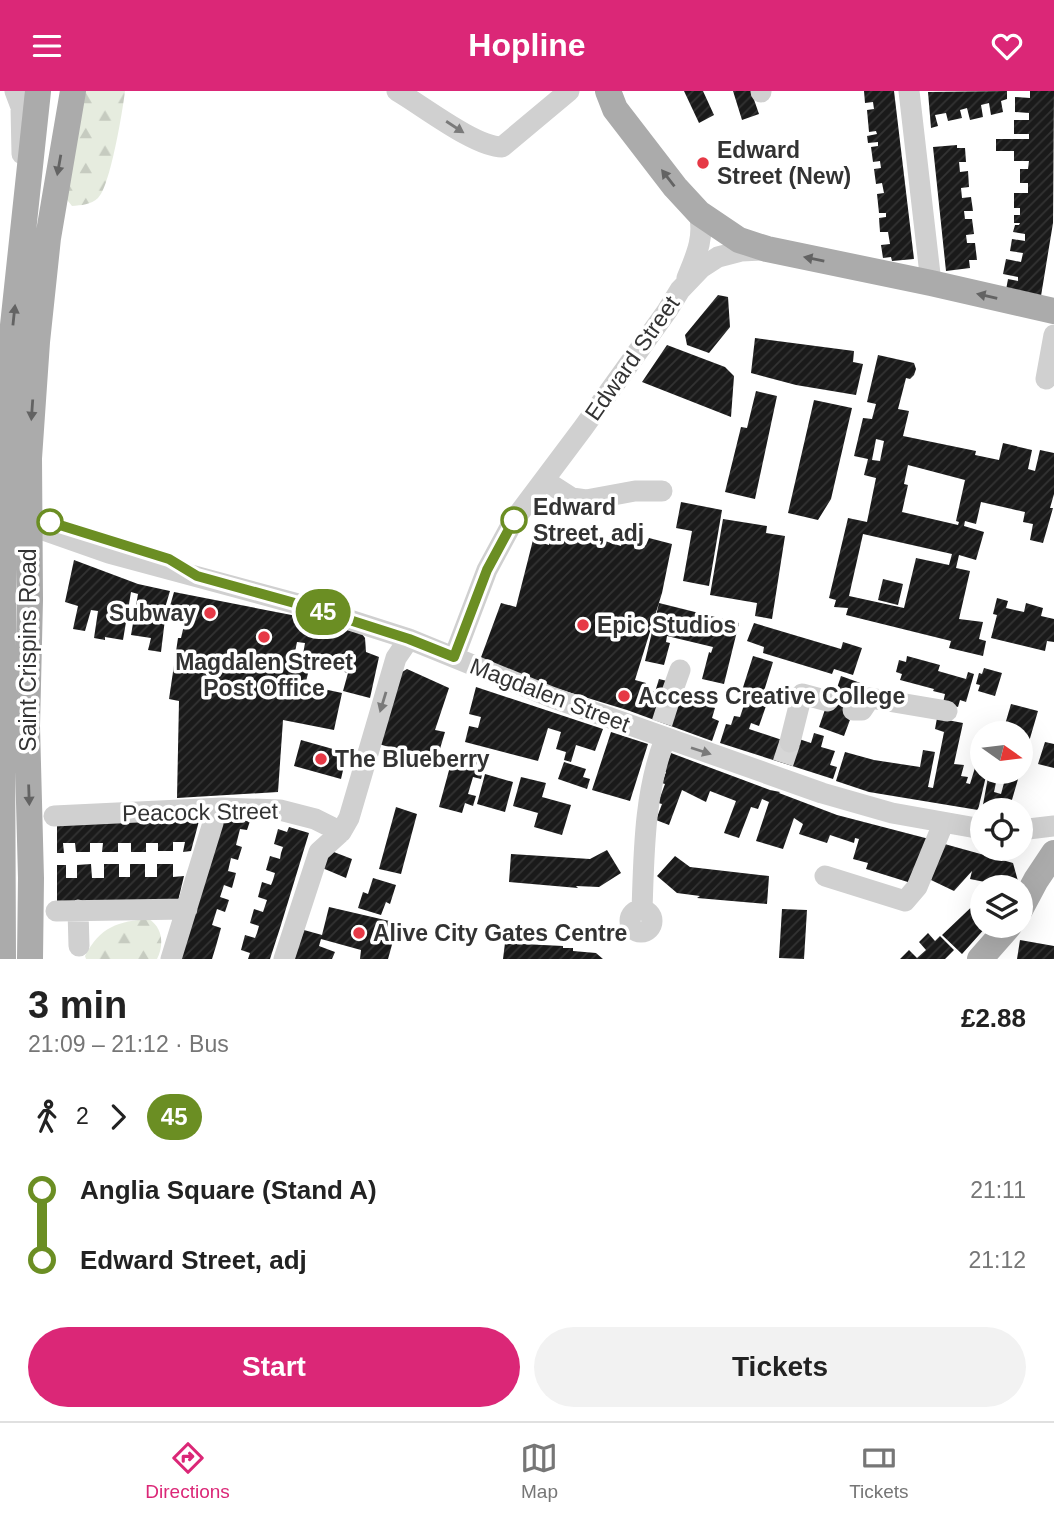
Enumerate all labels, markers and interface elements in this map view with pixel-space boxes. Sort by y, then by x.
icon: menu [28,27,66,65]
text: Hopline [468,27,586,63]
icon: heart [988,27,1026,65]
one-way arrow [445,120,465,133]
place label: Edward Street (New) [717,137,851,189]
one-way arrow [53,154,64,176]
marker: Edward Street (New) [695,155,711,171]
one-way arrow [661,169,675,187]
one-way arrow [803,253,825,264]
street label: Edward Street [580,290,685,425]
one-way arrow [976,290,998,301]
one-way arrow [8,304,19,326]
one-way arrow [26,399,37,421]
place label: Edward Street, adj [533,494,644,546]
marker: Edward Street, adj [501,507,527,533]
unlabelled marker [37,509,63,535]
street label: Saint Crispins Road [15,548,41,752]
line badge: 45 [292,589,354,635]
text: 45 [310,598,336,625]
place label: Subway [109,600,196,626]
marker: Subway [202,605,218,621]
place label: Epic Studios [597,612,736,638]
marker: Epic Studios [575,617,591,633]
marker: Magdalen Street Post Office [256,629,272,645]
place label: Magdalen Street Post Office [175,649,353,701]
street label: Magdalen Street [467,653,634,738]
place label: Access Creative College [638,683,905,709]
marker: Access Creative College [616,688,632,704]
one-way arrow [377,691,387,712]
north arrow [970,721,1032,784]
map controls [970,721,1033,938]
place label: The Blueberry [335,746,490,772]
one-way arrow [691,746,712,756]
marker: The Blueberry [313,751,329,767]
one-way arrow [23,784,34,806]
street label: Peacock Street [122,798,279,826]
button: locate [970,798,1033,861]
button: layers [970,875,1033,938]
place label: Alive City Gates Centre [373,920,627,946]
marker: Alive City Gates Centre [351,925,367,941]
text: 3 min [28,984,127,1026]
text: £2.88 [961,1003,1026,1033]
text: 21:09 – 21:12 · Bus [28,1031,229,1057]
icon: walk [28,1098,66,1136]
icon: forward [99,1098,137,1136]
text: 2 [76,1103,89,1129]
text: 45 [161,1103,188,1130]
text: Anglia Square (Stand A) [80,1175,377,1205]
text: 21:11 [970,1177,1026,1203]
text: Edward Street, adj [80,1245,307,1275]
text: 21:12 [968,1247,1026,1273]
button: Start [28,1327,520,1407]
button: Tickets [534,1327,1026,1407]
tab: Directions [145,1439,230,1503]
tab: Map [520,1439,558,1503]
tab: Tickets [849,1439,909,1503]

